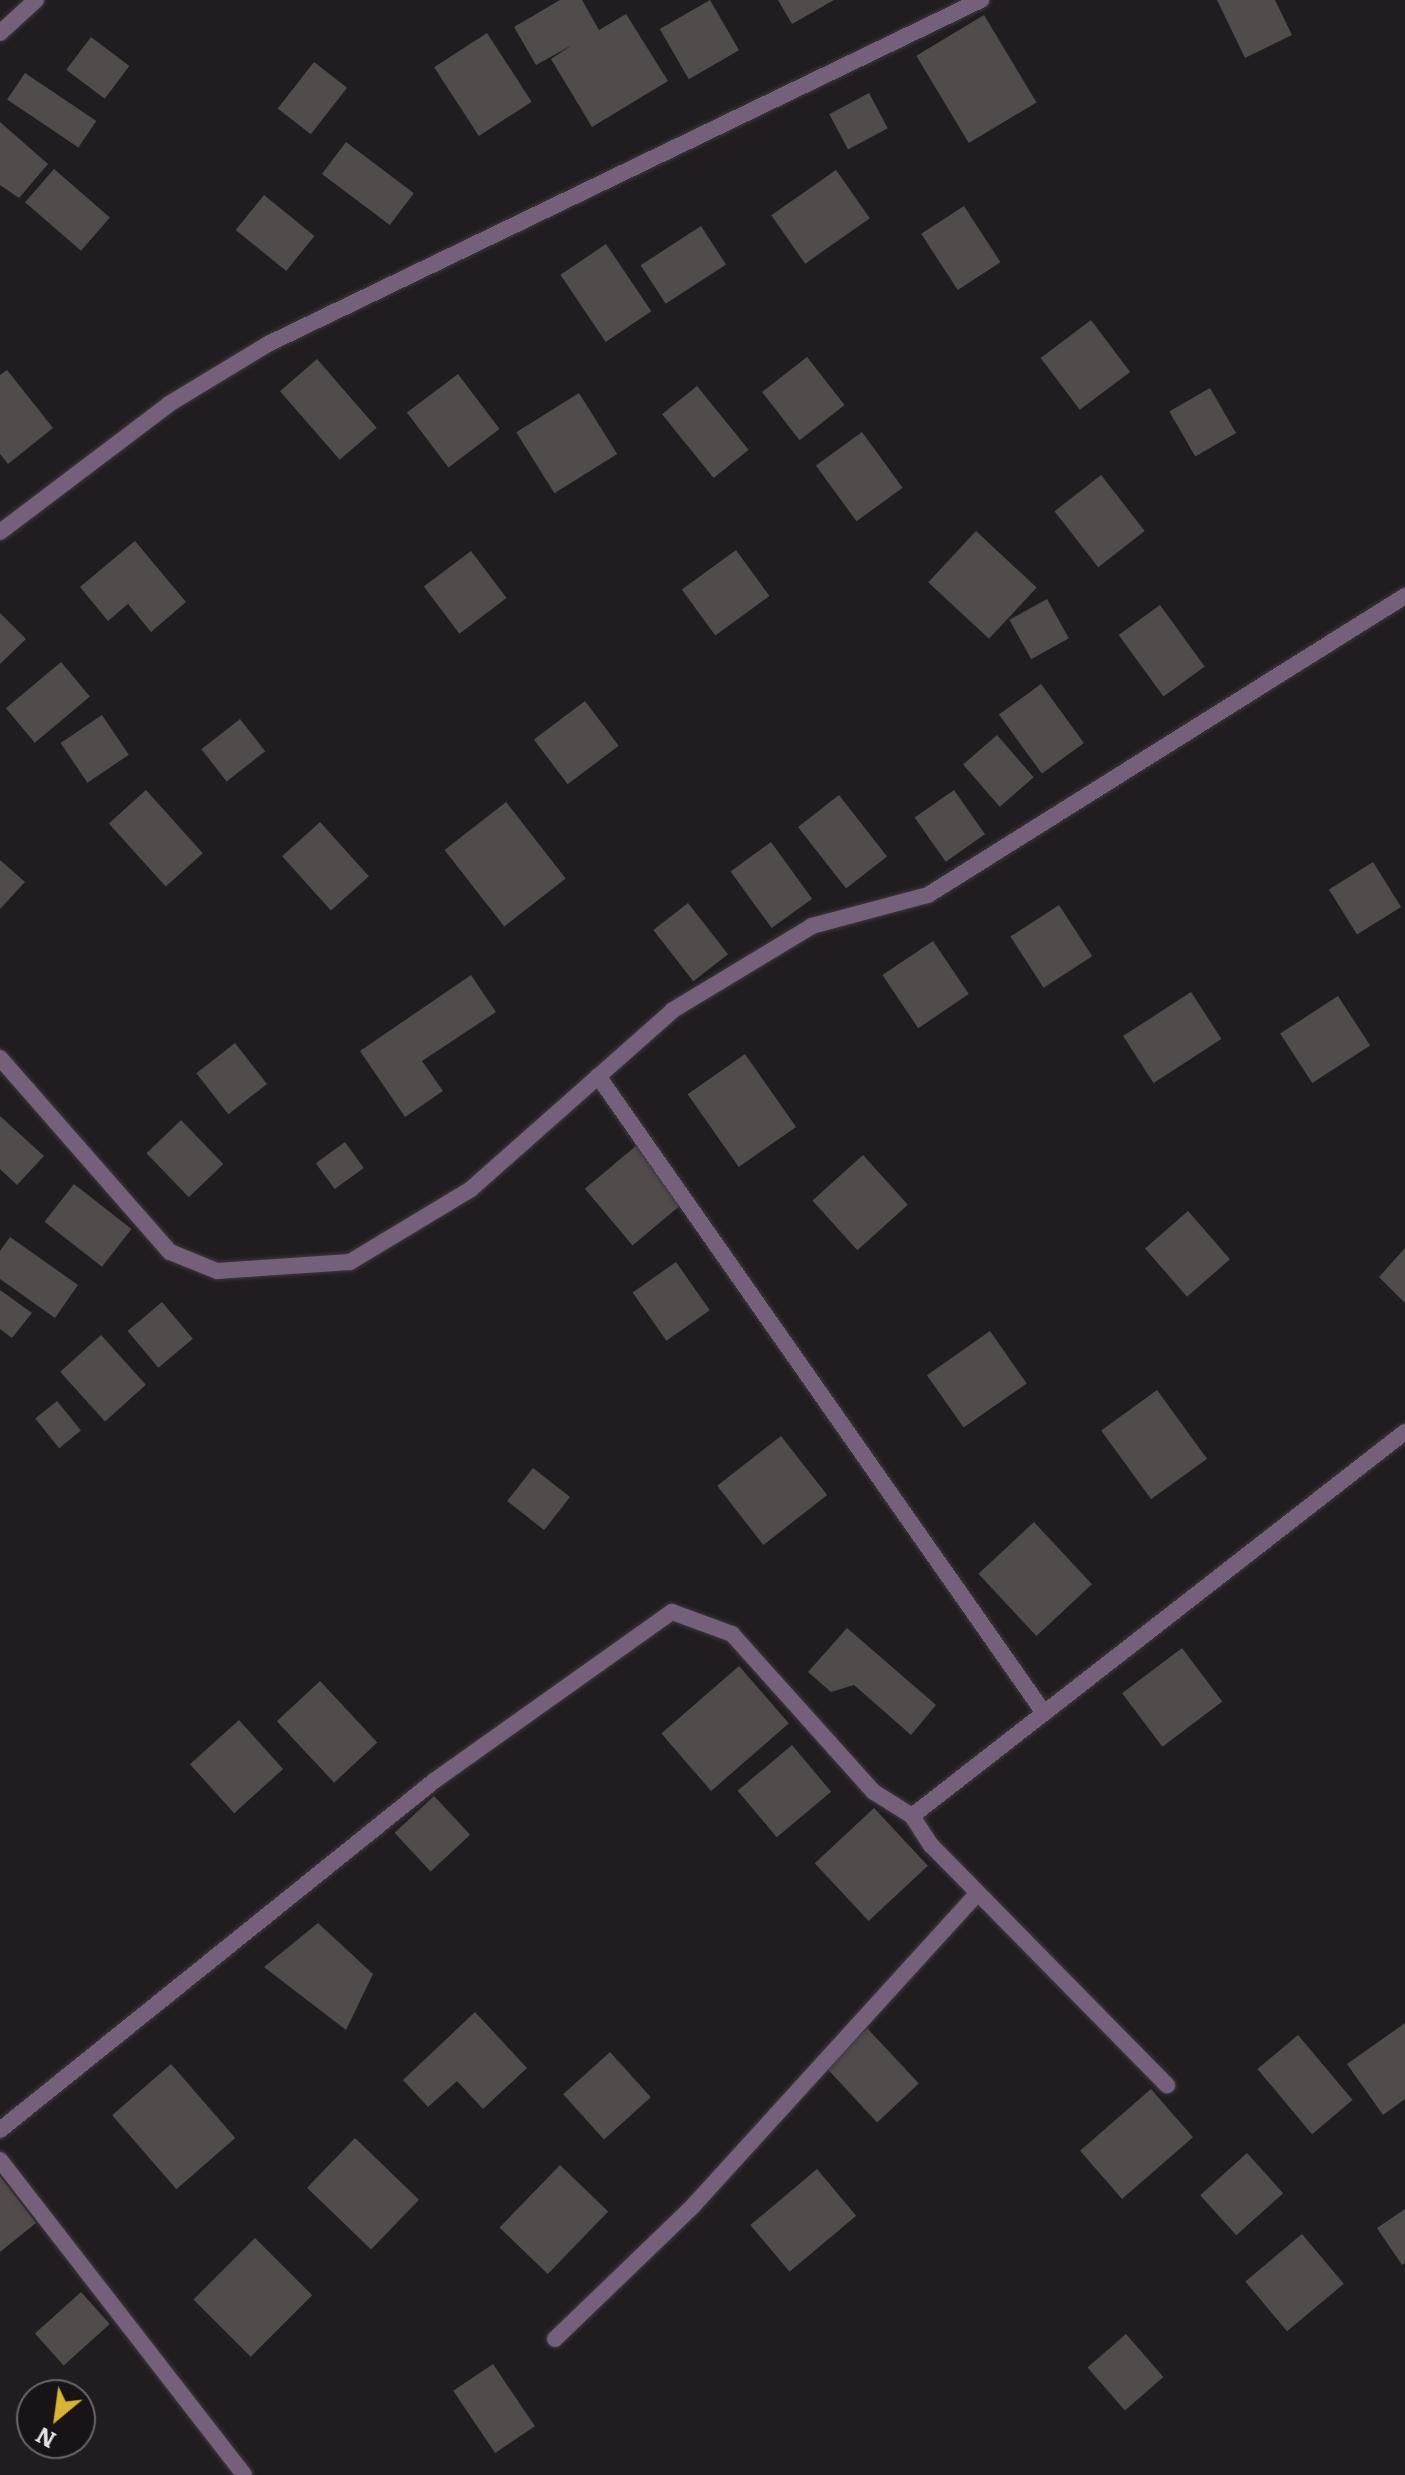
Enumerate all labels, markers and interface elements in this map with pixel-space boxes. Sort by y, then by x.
north arrow [16,2379,96,2459]
text: N [29,2420,61,2458]

